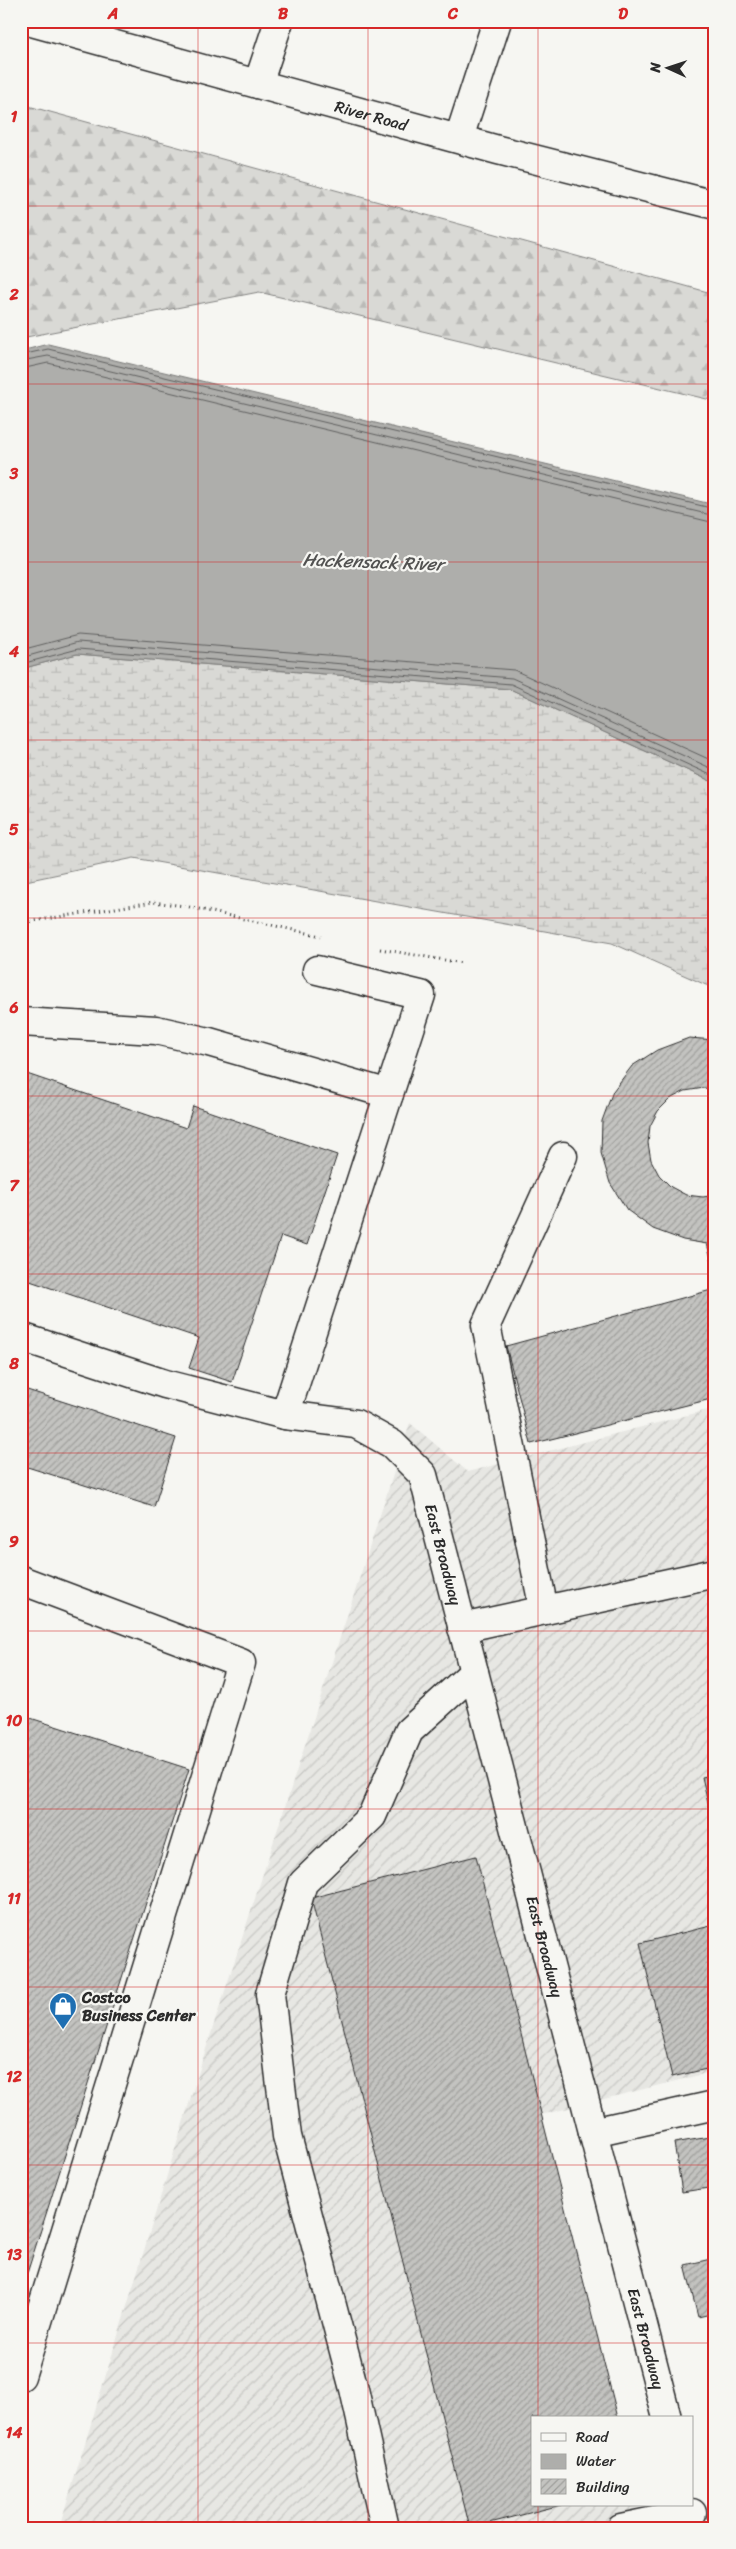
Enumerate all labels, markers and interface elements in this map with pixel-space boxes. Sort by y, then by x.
text: A [107,0,118,28]
text: B [278,0,289,28]
text: C [447,0,459,28]
text: D [618,0,628,28]
north arrow [644,42,694,92]
text: N [643,62,668,74]
street label: River Road [331,92,413,140]
text: 1 [11,102,18,131]
text: 2 [8,280,19,309]
text: 3 [9,459,19,488]
water label: Hackensack River [302,544,448,581]
text: 4 [8,637,19,666]
text: 5 [9,815,19,844]
text: 6 [8,993,19,1022]
text: 7 [9,1171,20,1200]
text: 8 [8,1349,19,1378]
street label: East Broadway [416,1500,470,1609]
text: 9 [9,1527,19,1556]
text: 10 [6,1706,22,1735]
text: 11 [7,1884,21,1913]
street label: East Broadway [517,1893,572,2001]
place label: Costco Business Center [81,1983,196,2030]
shop icon: Costco Business Center [48,1991,78,2030]
text: 12 [6,2062,23,2091]
text: 13 [6,2240,22,2269]
street label: East Broadway [619,2285,673,2393]
legend [531,2416,694,2506]
text: 14 [6,2418,22,2447]
text: Road [576,2424,609,2450]
text: Water [576,2448,616,2474]
text: Building [576,2474,630,2500]

